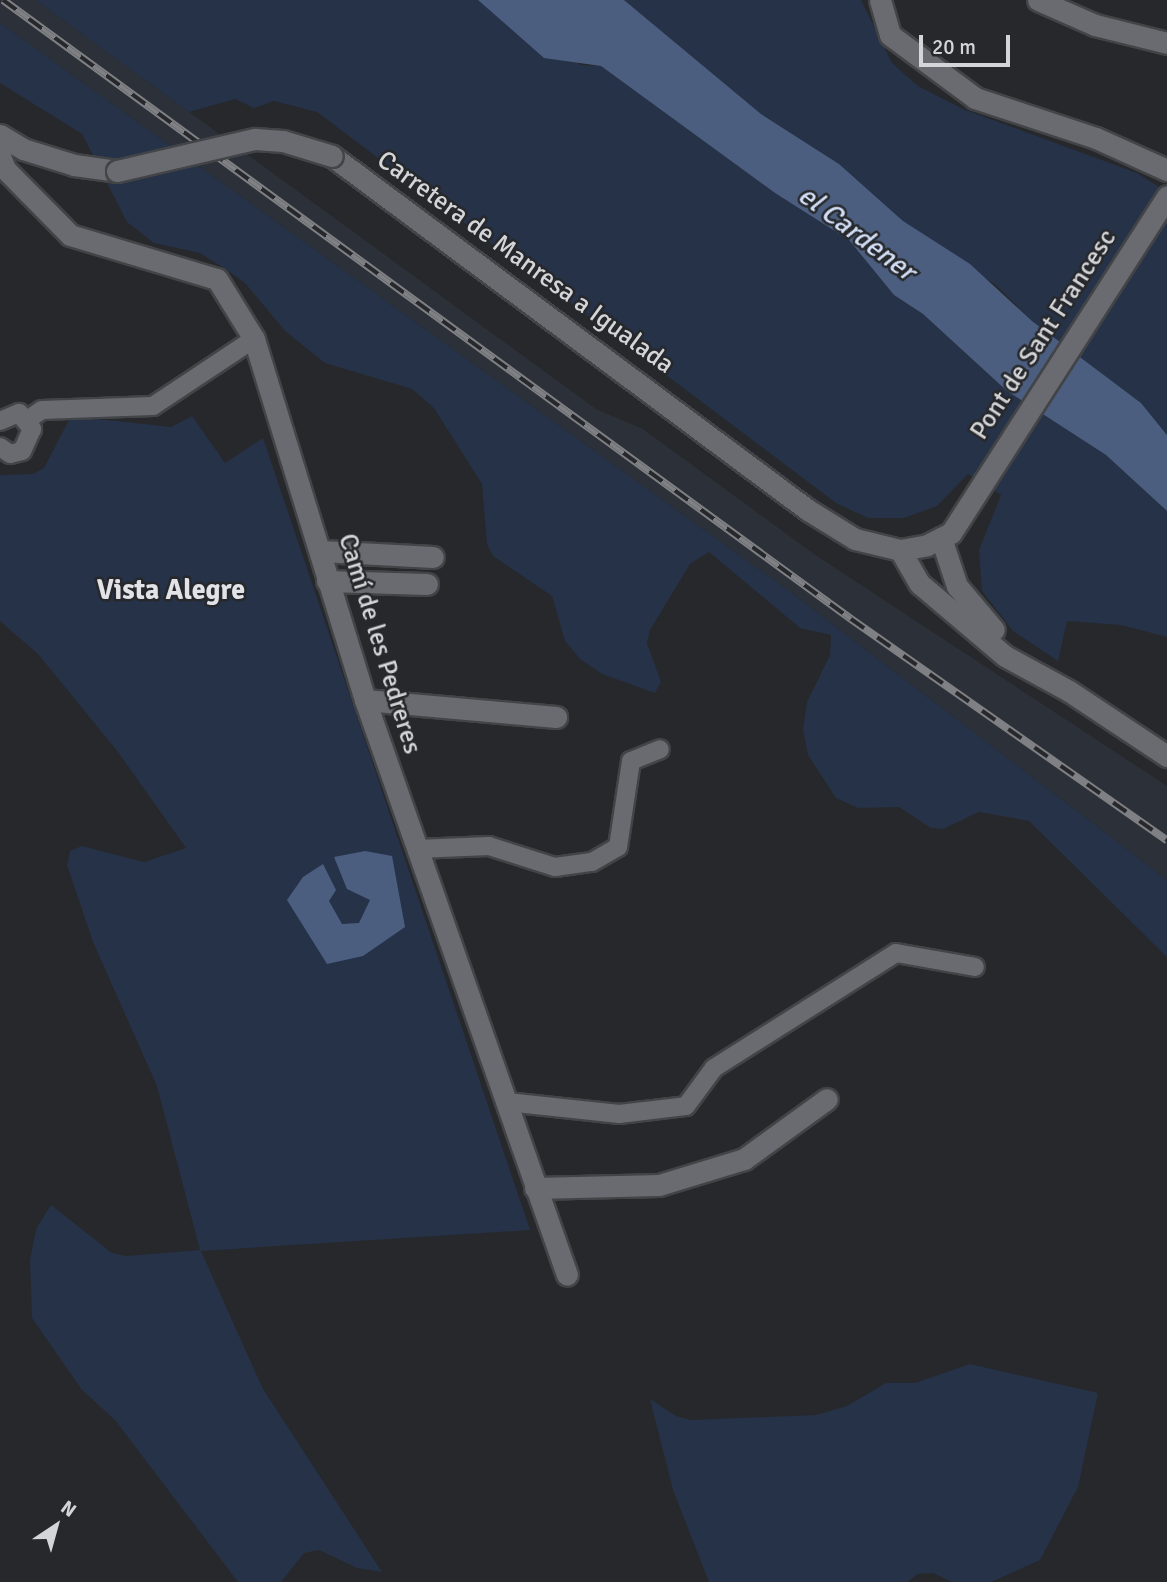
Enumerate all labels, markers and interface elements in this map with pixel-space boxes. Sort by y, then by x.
scale bar [922,21,1013,65]
text: 20 m [932,34,976,60]
street label: Carretera de Manresa a Igualada [371,145,679,381]
water label: el Cardener [792,178,922,288]
street label: Pont de Sant Francesc [964,224,1124,446]
street label: Camí de les Pedreres [331,530,427,758]
district label: Vista Alegre [97,573,245,607]
north arrow [21,1491,91,1561]
text: N [56,1495,81,1523]

